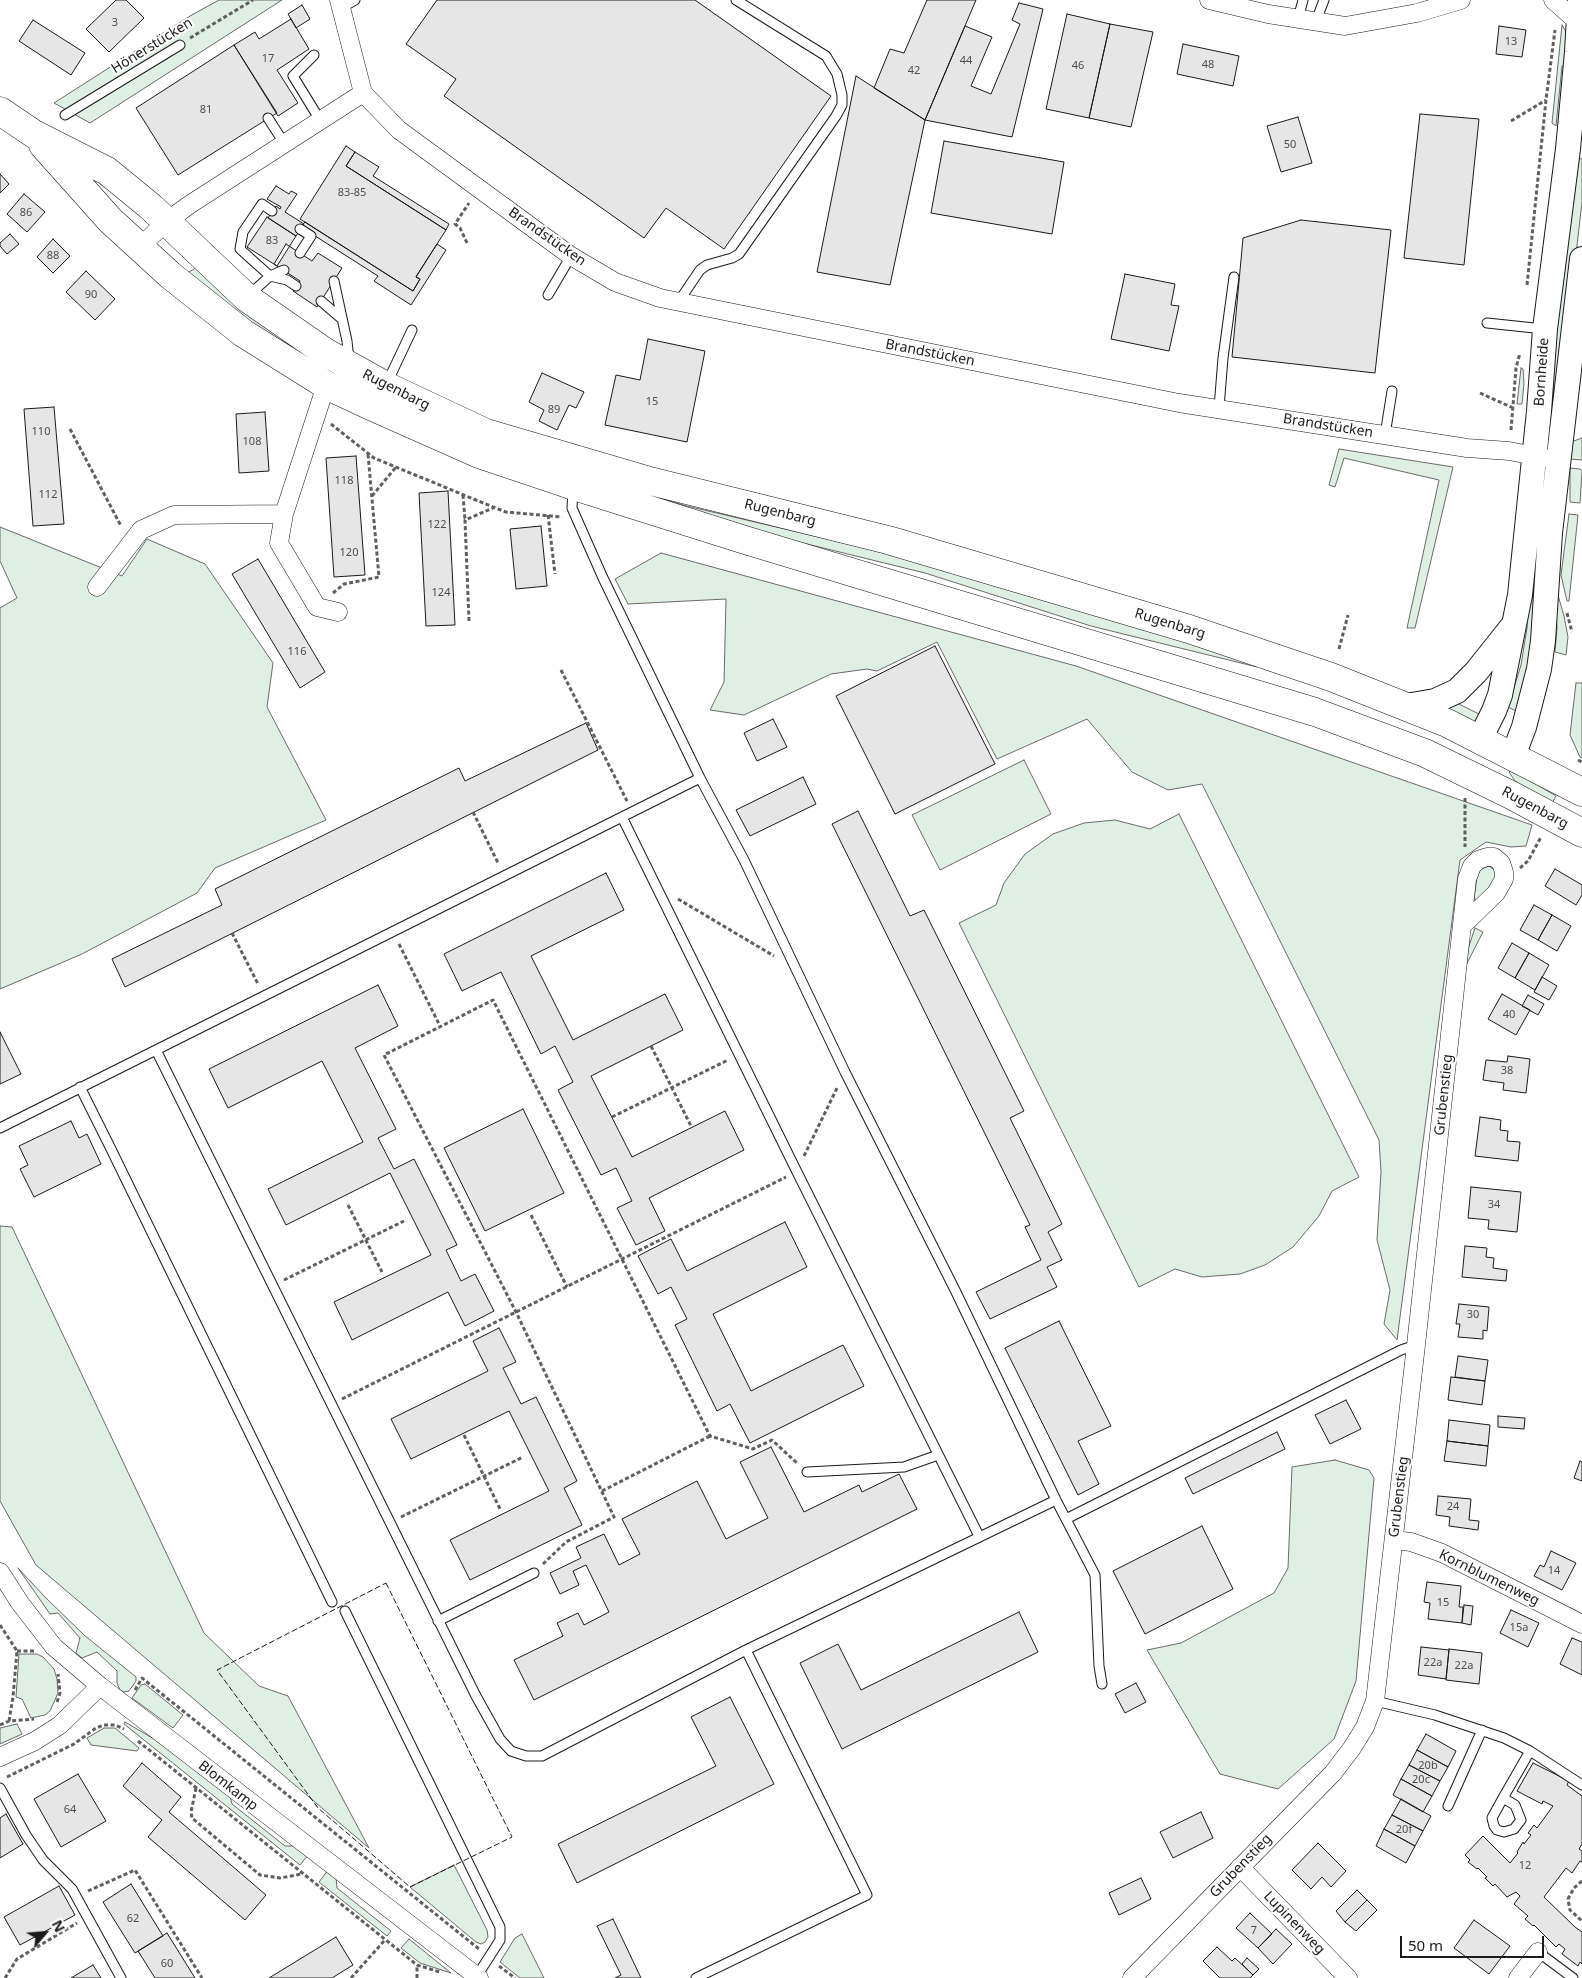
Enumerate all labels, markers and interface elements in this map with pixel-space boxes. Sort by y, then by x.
street label: Hönerstücken [108,14,196,78]
house number: 3 [112,16,118,30]
house number: 13 [1505,35,1517,49]
house number: 17 [262,52,274,66]
house number: 44 [960,54,972,68]
house number: 48 [1202,58,1214,72]
house number: 46 [1072,59,1084,73]
house number: 42 [908,64,920,78]
house number: 81 [200,103,212,117]
house number: 50 [1284,138,1296,152]
house number: 83-85 [338,186,366,200]
street label: Brandstücken [505,204,589,270]
house number: 86 [20,206,32,220]
house number: 83 [266,234,278,248]
house number: 88 [47,249,59,263]
house number: 90 [85,288,97,302]
street label: Brandstücken [884,336,976,370]
street label: Bornheide [1531,337,1553,407]
street label: Rugenbarg [360,366,432,414]
house number: 15 [646,395,658,409]
house number: 89 [548,403,560,417]
street label: Brandstücken [1282,411,1374,441]
house number: 110 [32,425,50,439]
house number: 108 [243,435,261,449]
house number: 118 [335,474,353,488]
house number: 112 [39,488,57,502]
street label: Rugenbarg [742,496,818,530]
house number: 122 [428,518,446,532]
house number: 120 [340,546,358,560]
house number: 124 [432,586,450,600]
street label: Rugenbarg [1133,605,1207,643]
house number: 116 [288,645,306,659]
street label: Rugenbarg [1499,783,1571,833]
house number: 40 [1503,1008,1515,1022]
street label: Grubenstieg [1431,1054,1457,1136]
house number: 38 [1501,1064,1513,1078]
house number: 34 [1488,1198,1500,1212]
house number: 30 [1467,1308,1479,1322]
street label: Grubenstieg [1386,1455,1412,1539]
house number: 24 [1447,1500,1459,1514]
street label: Kornblumenweg [1436,1546,1542,1610]
house number: 14 [1548,1564,1560,1578]
house number: 15 [1437,1596,1449,1610]
house number: 15a [1510,1621,1528,1635]
house number: 22a [1424,1656,1442,1670]
house number: 22a [1455,1659,1473,1673]
street label: Blomkamp [195,1757,261,1815]
house number: 20b [1418,1759,1438,1773]
house number: 20c [1412,1773,1430,1787]
house number: 64 [64,1803,76,1817]
house number: 20f [1396,1823,1412,1837]
street label: Grubenstieg [1207,1831,1275,1901]
house number: 12 [1519,1859,1531,1873]
street label: Lupinenweg [1260,1888,1328,1958]
north arrow [20,1908,70,1958]
house number: 62 [127,1912,139,1926]
text: N [48,1917,70,1935]
house number: 7 [1251,1924,1257,1938]
scale bar [1402,1926,1546,1958]
text: 50 m [1408,1935,1443,1955]
house number: 60 [161,1957,173,1971]

